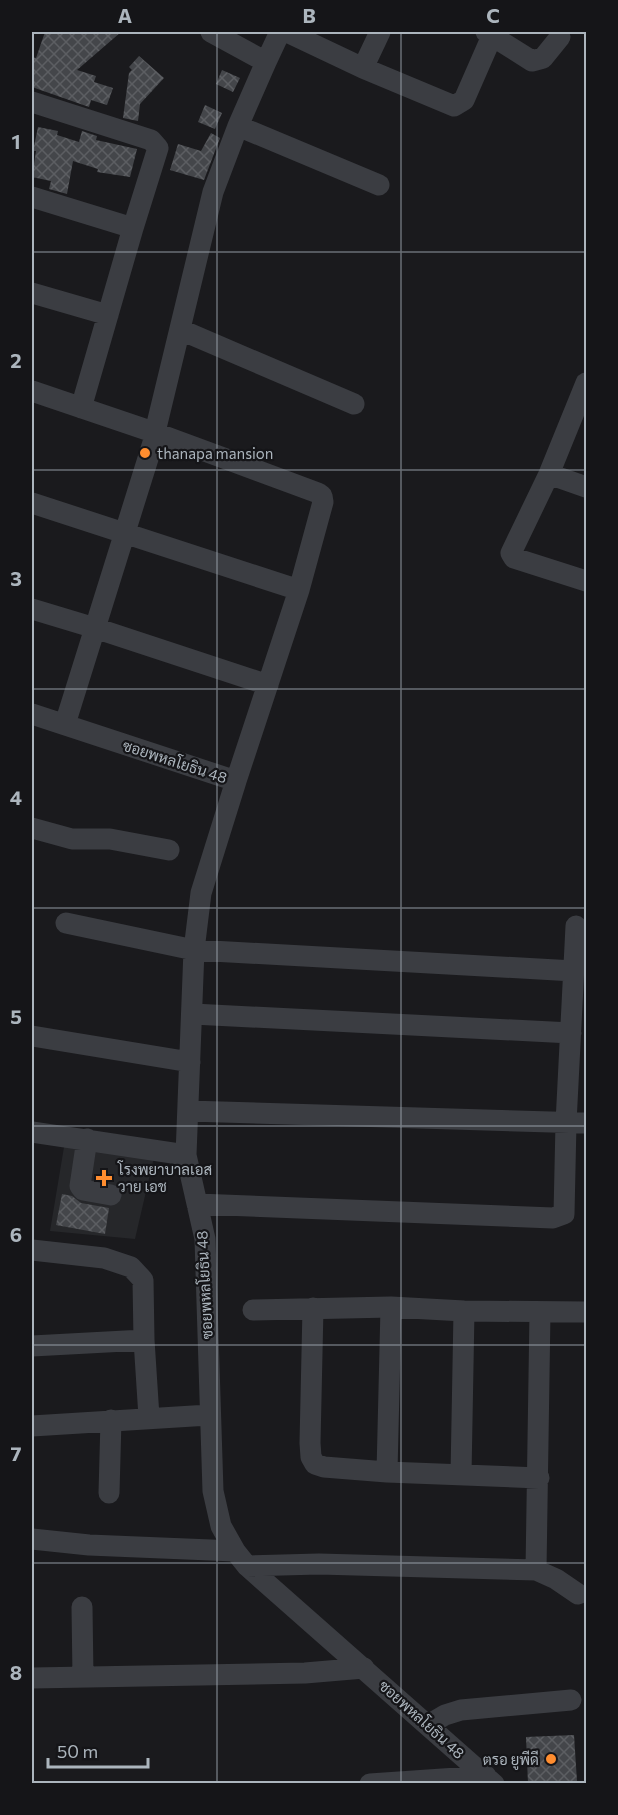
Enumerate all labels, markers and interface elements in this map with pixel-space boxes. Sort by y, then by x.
text: A [118,3,132,27]
text: B [302,3,316,27]
text: C [486,3,500,27]
text: 1 [11,129,21,153]
text: 2 [10,348,22,372]
place label: thanapa mansion [157,444,273,462]
marker: thanapa mansion [138,446,152,460]
text: 3 [10,566,22,590]
street label: ซอยพหลโยธิน 48 [121,736,229,786]
text: 4 [10,785,22,809]
text: 5 [10,1004,22,1028]
place label: โรงพยาบาลเอส วาย เอช [117,1160,212,1195]
marker: โรงพยาบาลเอส วาย เอช [95,1169,113,1187]
text: 6 [10,1222,22,1246]
street label: ซอยพหลโยธิน 48 [192,1230,216,1340]
text: 7 [11,1441,22,1465]
text: 8 [10,1660,22,1684]
street label: ซอยพหลโยธิน 48 [376,1676,468,1762]
scale bar [48,1731,148,1769]
text: 50 m [57,1740,98,1762]
place label: ตรอ ยูพีดี [483,1750,539,1770]
marker: ตรอ ยูพีดี [544,1752,558,1766]

